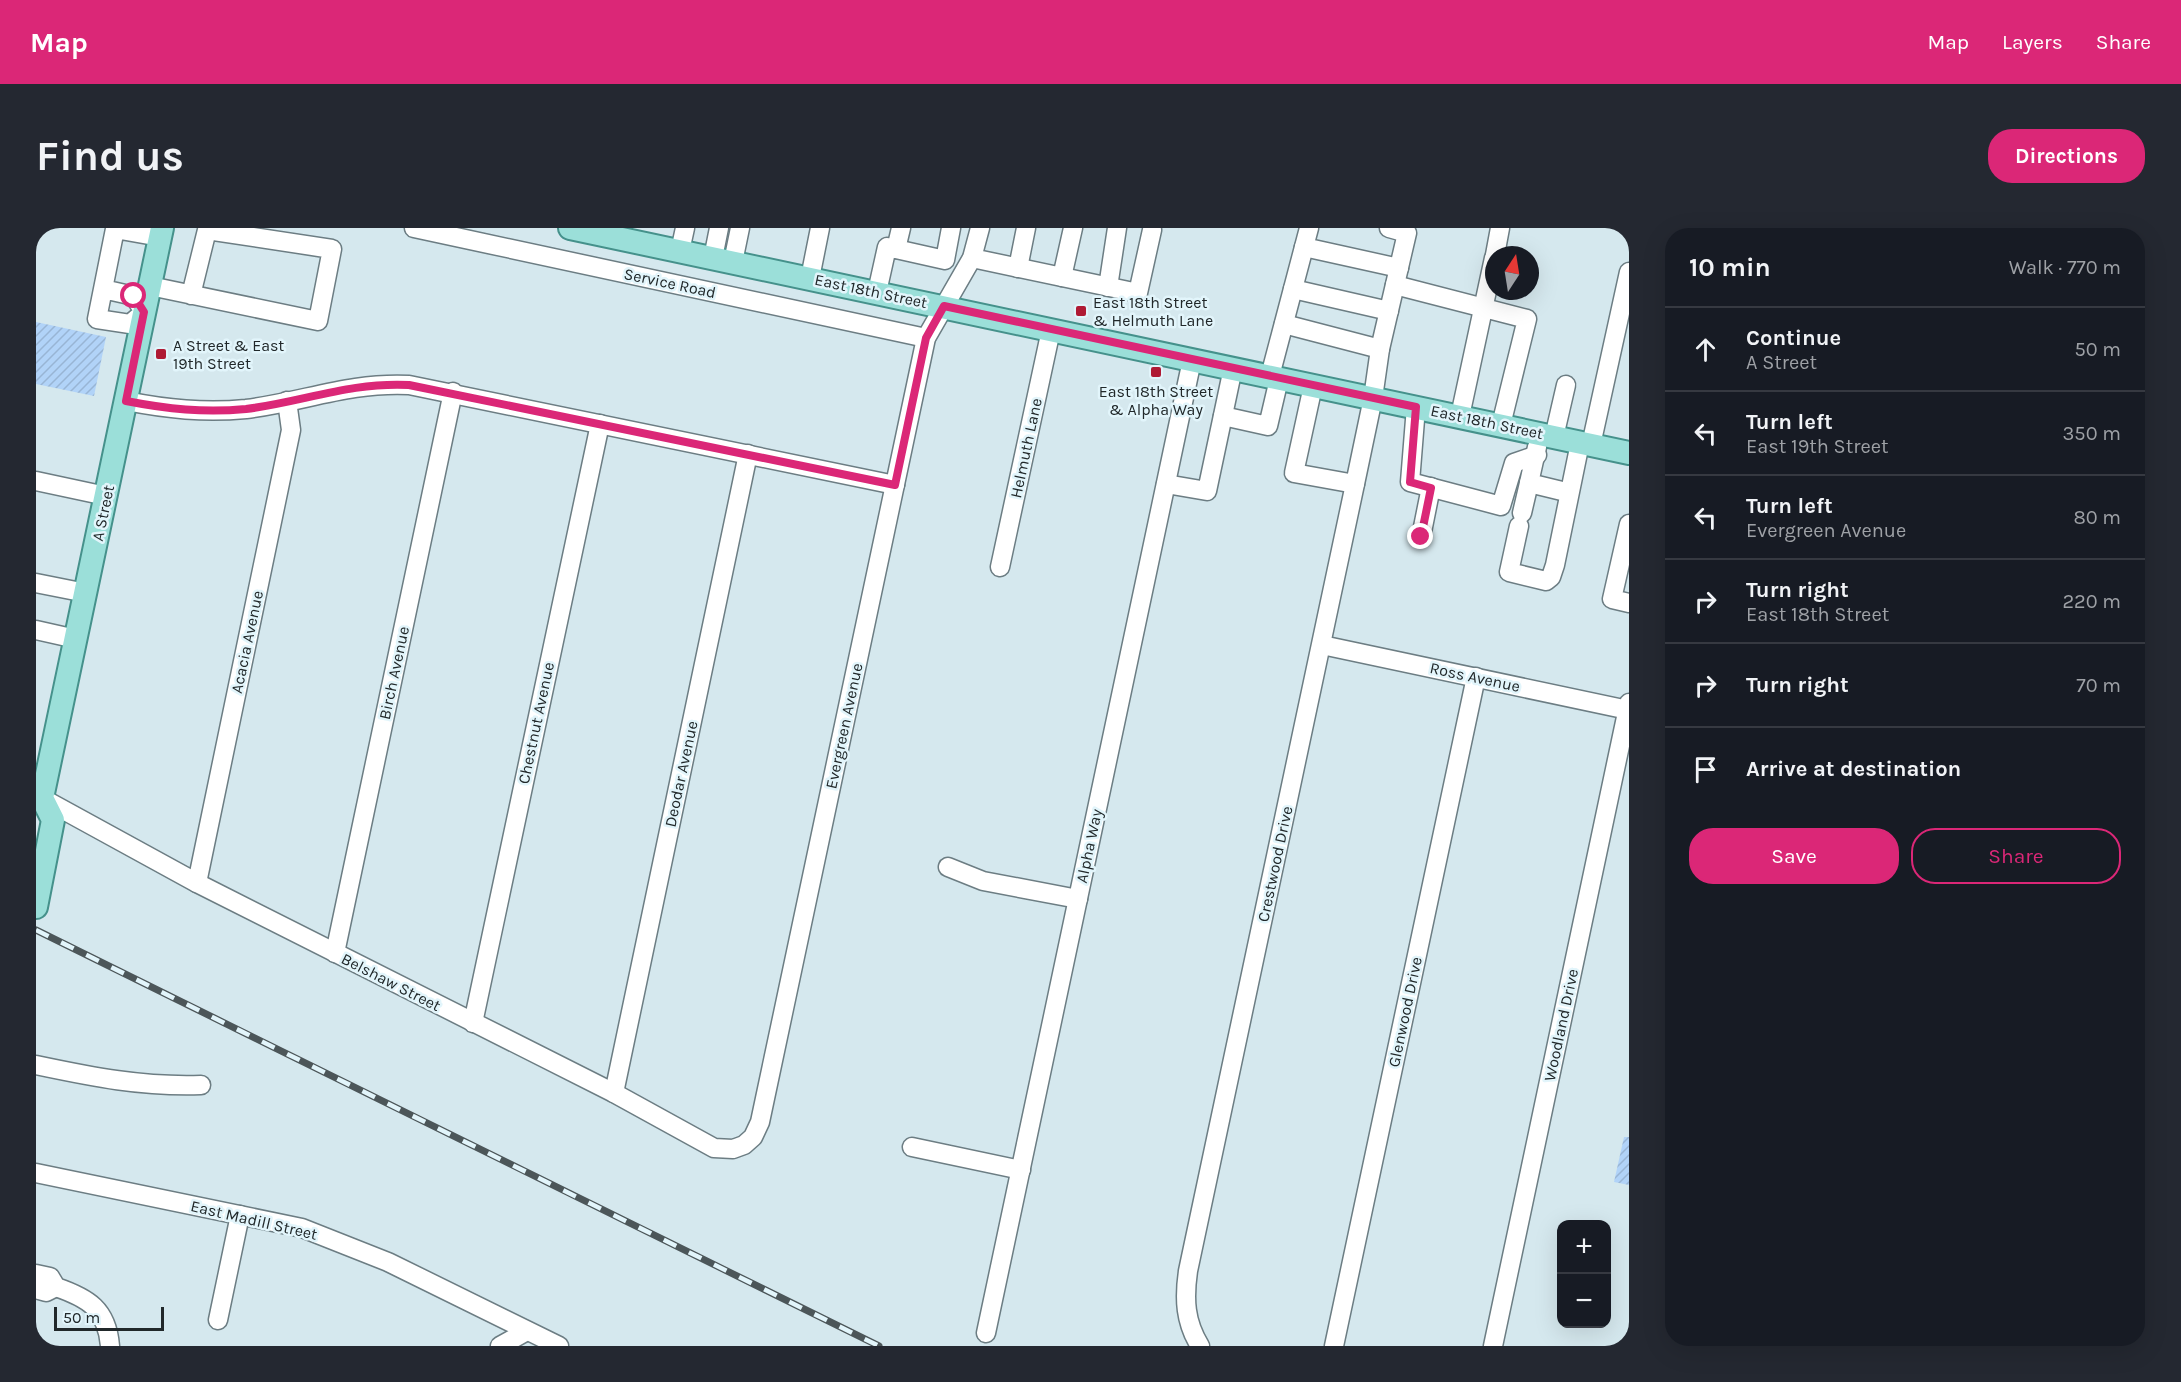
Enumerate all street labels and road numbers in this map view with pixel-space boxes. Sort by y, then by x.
street label: Service Road [622,264,718,302]
street label: East 18th Street [813,270,929,312]
street label: Helmuth Lane [1006,396,1046,500]
street label: East 18th Street [1429,401,1545,443]
street label: A Street [88,483,118,543]
street label: Acacia Avenue [227,589,267,695]
street label: Birch Avenue [375,625,413,721]
street label: Ross Avenue [1428,658,1522,696]
street label: Chestnut Avenue [514,660,558,786]
street label: Evergreen Avenue [821,661,867,791]
street label: Deodar Avenue [660,719,702,829]
street label: Crestwood Drive [1253,804,1297,924]
street label: Alpha Way [1072,807,1106,885]
street label: Belshaw Street [338,949,444,1015]
street label: Glenwood Drive [1384,955,1426,1069]
street label: Woodland Drive [1540,967,1582,1083]
street label: East Madill Street [189,1196,319,1244]

